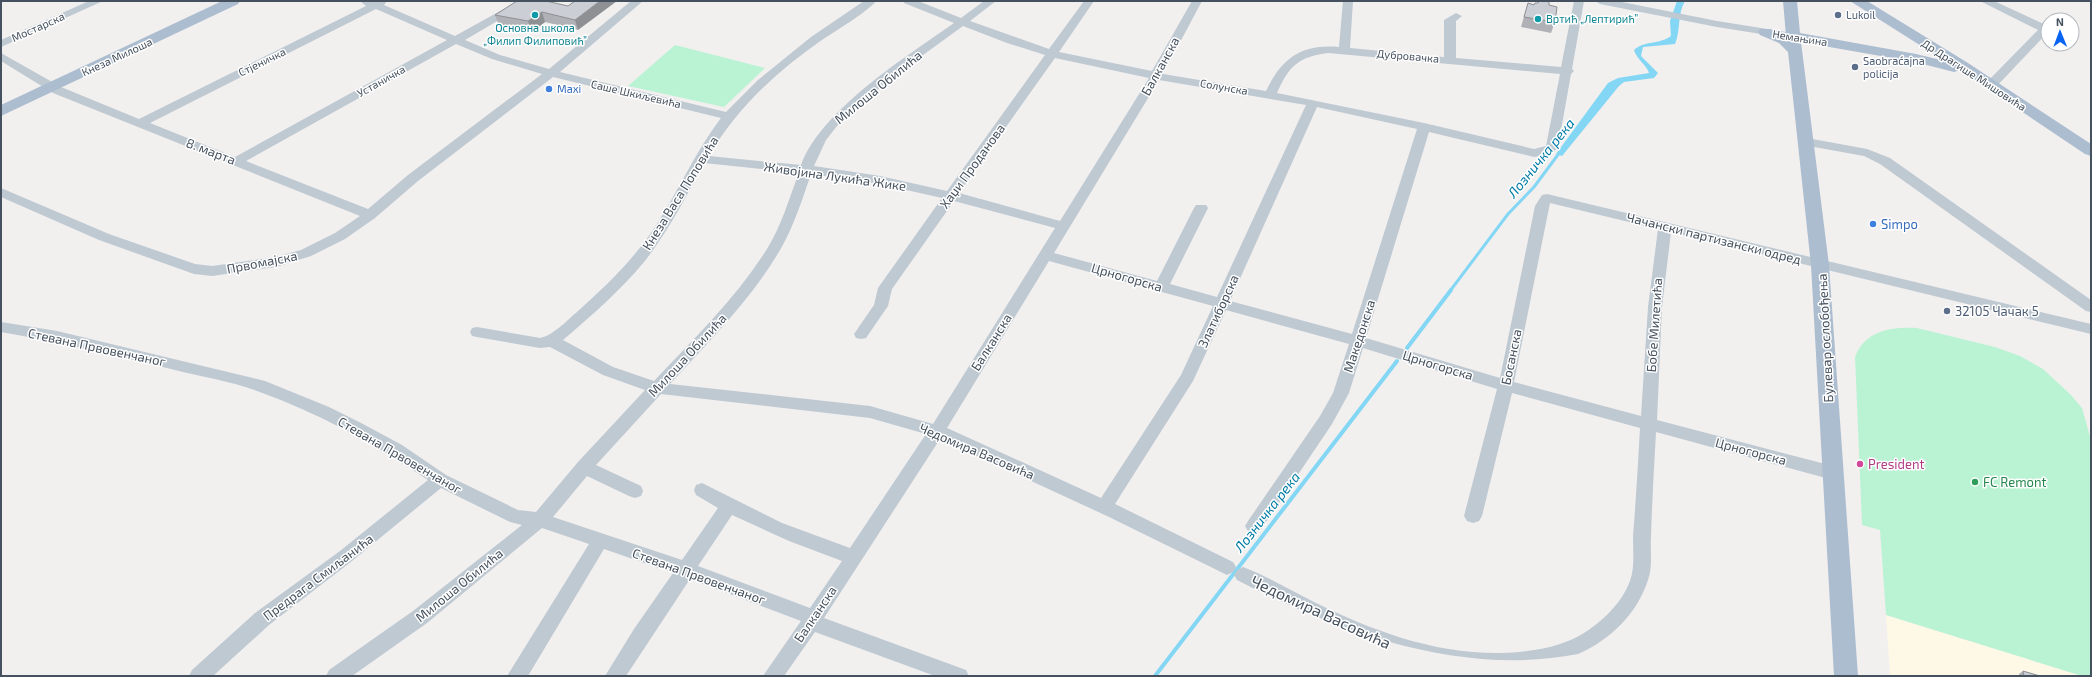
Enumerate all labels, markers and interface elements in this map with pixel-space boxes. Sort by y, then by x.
place label: Lukoil [1846,8,1876,21]
street label: Мостарска [9,9,66,44]
marker: Основна школа „Филип Филиповић” [530,10,540,20]
marker: Lukoil [1833,10,1843,20]
place label: Вртић „Лептирић” [1546,12,1638,25]
north arrow [2040,12,2080,52]
marker: Вртић „Лептирић” [1533,14,1543,24]
text: N [2056,15,2064,28]
place label: Основна школа „Филип Филиповић” [483,21,587,47]
street label: Немањина [1772,27,1828,48]
street label: Балканска [1137,34,1183,98]
street label: Кнеза Милоша [79,35,154,79]
street label: Др Драгише Мишовића [1920,36,2029,113]
street label: Стјеничка [236,45,288,79]
street label: Дубровачка [1376,46,1440,66]
street label: Милоша Обилића [831,47,925,127]
place label: Saobraćajna policija [1863,54,1925,81]
street label: Устаничка [354,62,407,99]
marker: Saobraćajna policija [1850,62,1860,72]
street label: Солунска [1199,76,1249,98]
street label: Саше Шкиљевића [590,77,682,110]
place label: Maxi [557,82,581,95]
marker: Maxi [544,84,554,94]
water label: Лозничка река [1503,115,1578,202]
street label: Хаџи Проданова [936,120,1008,212]
street label: Кнеза Васа Поповића [638,133,722,253]
street label: 8. марта [184,134,238,168]
street label: Живојина Лукића Жике [763,158,907,194]
street label: Чачански партизански одред [1625,209,1803,268]
place label: Simpo [1881,216,1918,232]
marker: Simpo [1868,219,1878,229]
street label: Првомајска [225,247,299,277]
street label: Црногорска [1090,259,1164,295]
street label: Златиборска [1194,272,1242,350]
street label: Булевар ослобођења [1814,273,1836,403]
street label: Бобе Милетића [1643,277,1665,373]
street label: Македонска [1340,298,1378,374]
place label: 32105 Чачак 5 [1955,303,2039,319]
marker: 32105 Чачак 5 [1942,306,1952,316]
street label: Милоша Обилића [644,310,730,400]
street label: Балканска [967,310,1015,374]
street label: Стевана Првовенчаног [27,325,167,369]
street label: Босанска [1497,328,1525,386]
street label: Црногорска [1401,347,1475,383]
street label: Стевана Првовенчаног [335,413,465,497]
street label: Чедомира Васовића [917,419,1037,483]
street label: Црногорска [1714,434,1788,468]
place label: President [1868,456,1925,472]
marker: President [1855,459,1865,469]
water label: Лозничка река [1229,468,1303,556]
place label: FC Remont [1983,474,2047,490]
marker: FC Remont [1970,477,1980,487]
street label: Предрага Смиљанића [260,530,376,624]
street label: Стевана Првовенчаног [630,544,768,608]
street label: Милоша Обилића [412,545,506,625]
street label: Чедомира Васовића [1248,571,1394,652]
street label: Балканска [790,583,840,645]

